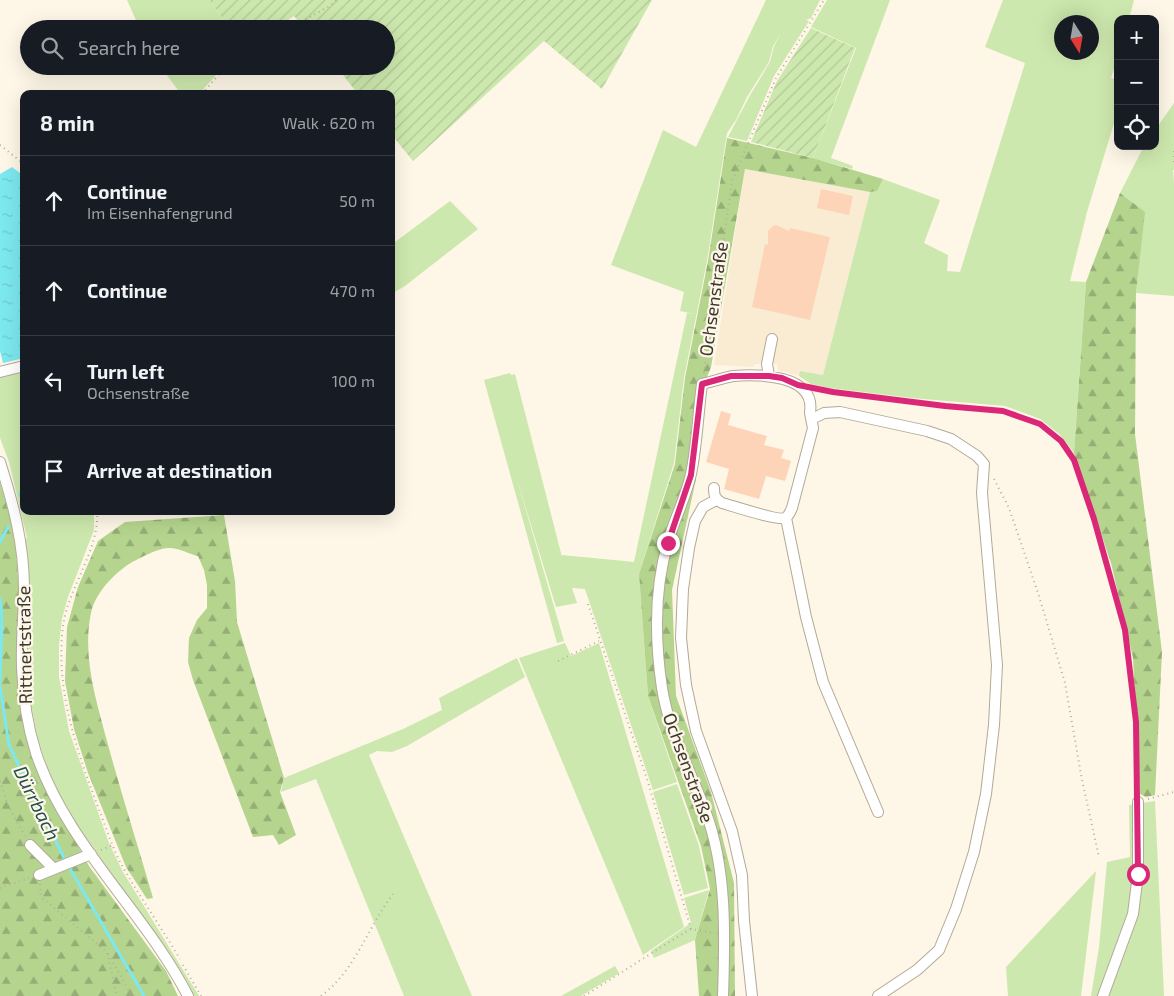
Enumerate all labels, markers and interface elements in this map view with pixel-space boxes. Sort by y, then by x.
north arrow [1054,15,1099,60]
map controls [1114,15,1159,150]
button: + [1114,15,1159,60]
search box [20,20,395,75]
icon: search [38,34,66,62]
text: Search here [78,36,180,59]
button: − [1114,60,1159,105]
button: locate [1114,105,1159,150]
text: 8 min [40,110,95,135]
text: Walk · 620 m [282,113,375,132]
text: Continue [87,180,167,203]
icon: ahead [40,187,68,215]
text: 50 m [339,191,375,210]
text: Im Eisenhafengrund [87,203,233,222]
street label: Ochsenstraße [694,240,732,358]
icon: ahead [40,277,68,305]
text: Continue [87,279,167,302]
text: 470 m [330,281,375,300]
text: Turn left [87,360,164,383]
icon: left [40,367,68,395]
text: 100 m [332,371,375,390]
text: Ochsenstraße [87,383,190,402]
icon: arrive [40,457,68,485]
text: Arrive at destination [87,459,272,482]
route end [657,532,680,555]
street label: Rittnertstraße [12,586,36,704]
street label: Ochsenstraße [659,710,719,826]
water label: Dürrbach [9,762,65,844]
route start [1127,863,1150,886]

